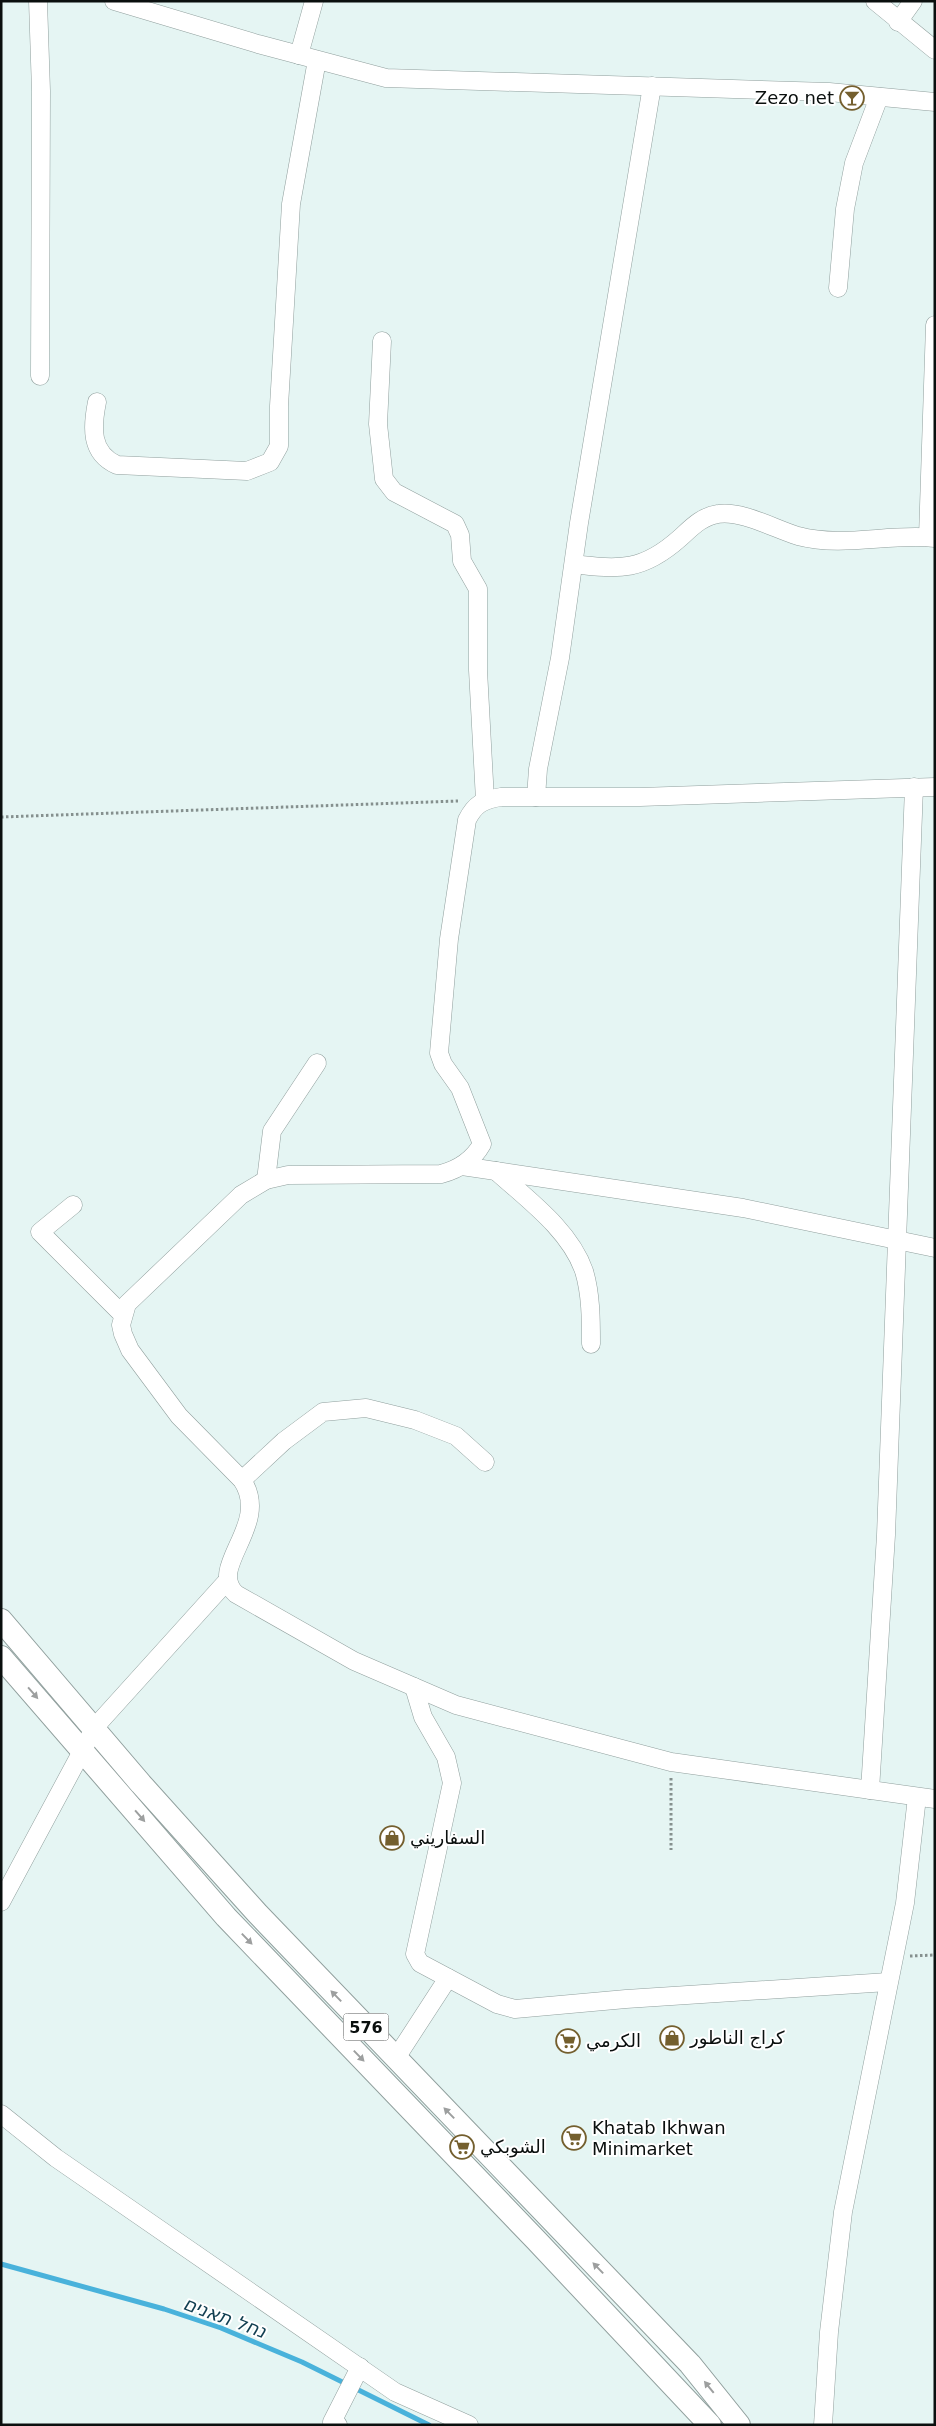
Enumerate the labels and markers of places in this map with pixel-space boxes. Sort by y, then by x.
bar icon: Zezo net [839,85,865,111]
place label: Zezo net [755,87,834,108]
shop icon: السفاريني [379,1825,405,1851]
place label: السفاريني [410,1827,485,1849]
shop icon: كراج الناطور [659,2025,685,2051]
place label: كراج الناطور [689,2027,785,2049]
supermarket icon: الكرمي [555,2028,581,2054]
place label: الكرمي [586,2030,641,2052]
place label: Khatab Ikhwan Minimarket [592,2117,726,2159]
supermarket icon: Khatab Ikhwan Minimarket [561,2125,587,2151]
supermarket icon: الشوبكي [449,2134,475,2160]
place label: الشوبكي [480,2136,546,2158]

